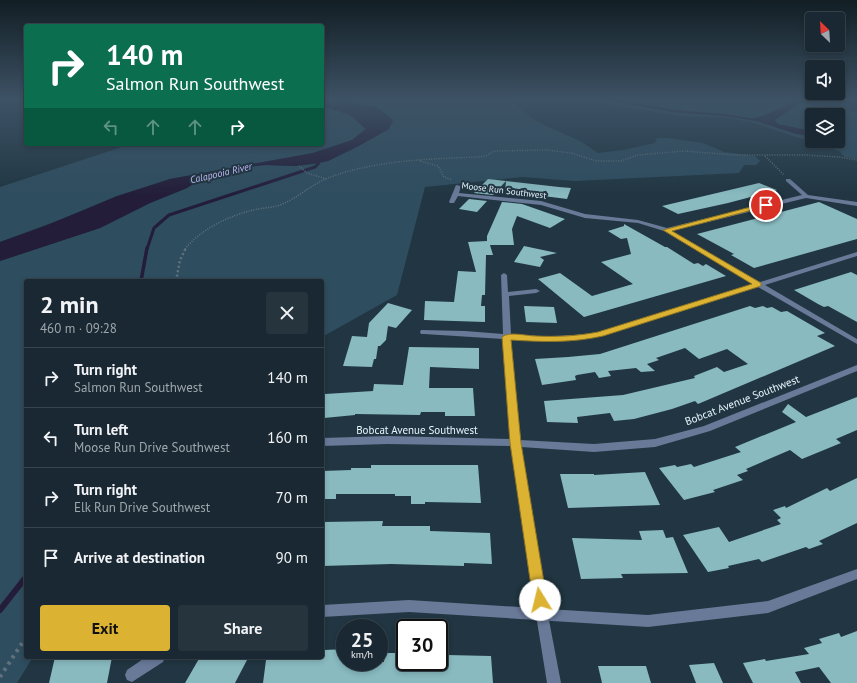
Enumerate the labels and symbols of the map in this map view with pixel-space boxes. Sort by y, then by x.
north arrow [805,12,845,52]
water label: Calapooia River [189,159,254,186]
street label: Moose Run Southwest [461,179,547,201]
pin [749,188,783,222]
street label: Bobcat Avenue Southwest [683,372,802,428]
street label: Bobcat Avenue Southwest [356,423,478,437]
position arrow [519,579,561,621]
speed limit sign: 30 [396,619,448,671]

